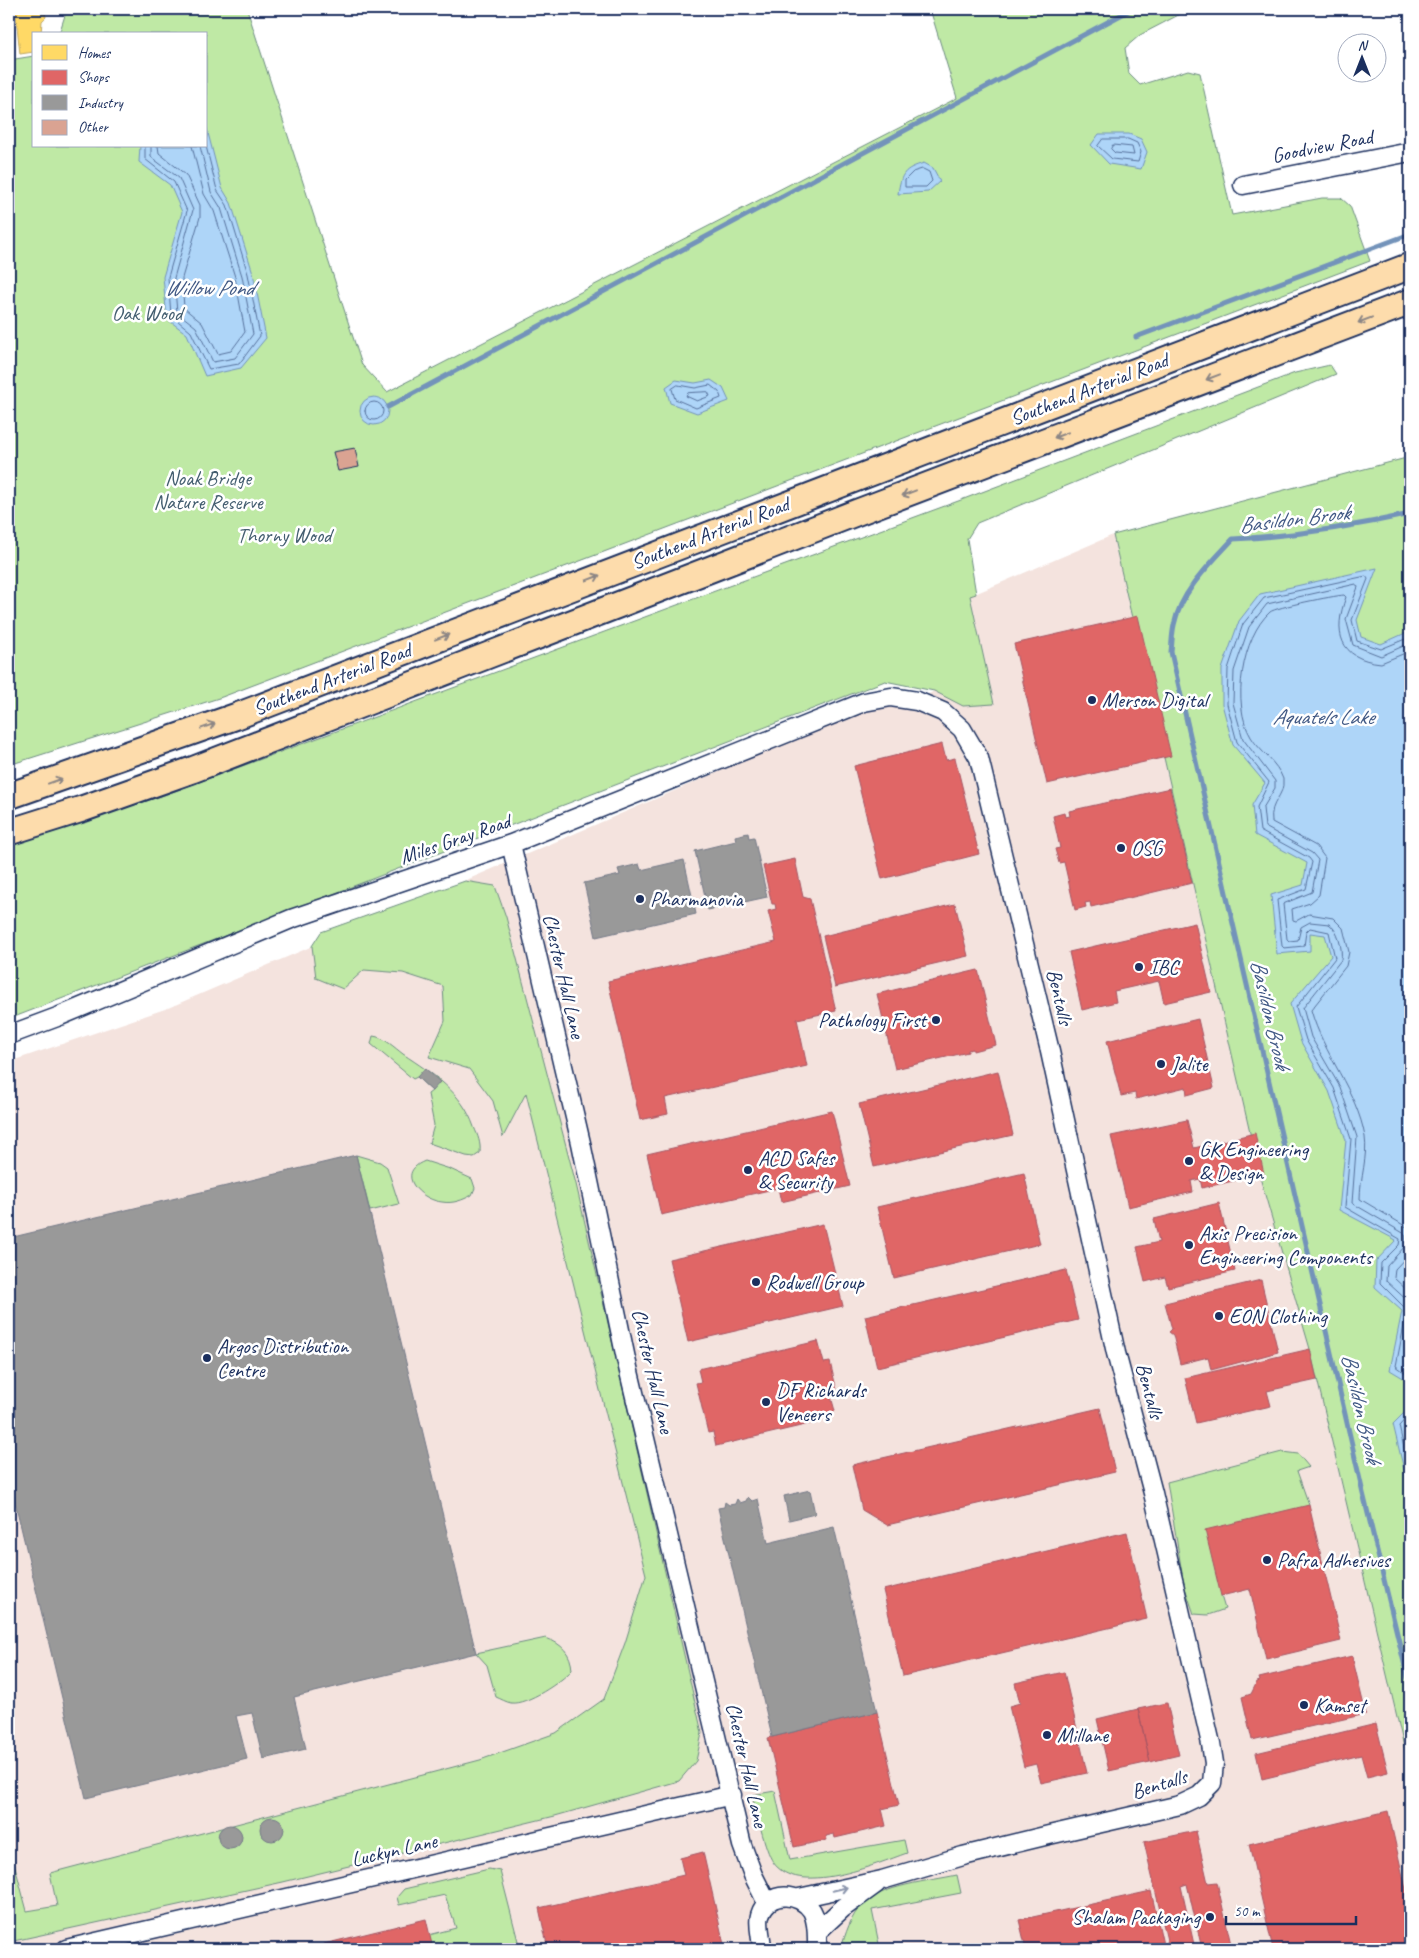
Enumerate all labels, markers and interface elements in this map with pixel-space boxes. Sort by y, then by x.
legend [32,32,208,148]
north arrow [1336,32,1386,82]
text: N [1358,37,1369,54]
text: Homes [78,44,112,63]
text: Shops [78,68,111,87]
text: Industry [78,94,125,113]
text: Other [78,118,109,137]
street label: Goodview Road [1269,123,1378,169]
water label: Willow Pond [165,274,261,302]
park label: Oak Wood [112,300,186,326]
one-way arrow [1358,316,1373,325]
street label: Southend Arterial Road [1006,346,1174,431]
one-way arrow [1206,373,1221,383]
one-way arrow [1054,431,1069,440]
park label: Noak Bridge Nature Reserve [153,465,264,515]
one-way arrow [902,489,917,498]
street label: Southend Arterial Road [627,490,795,575]
water label: Basildon Brook [1237,498,1355,540]
park label: Thorny Wood [237,522,335,548]
one-way arrow [585,573,600,583]
one-way arrow [433,632,449,641]
street label: Southend Arterial Road [249,636,417,721]
place label: Merson Digital [1102,687,1211,713]
marker: Merson Digital [1086,694,1098,706]
water label: Aquatels Lake [1272,703,1377,731]
one-way arrow [200,721,215,730]
one-way arrow [47,776,62,785]
street label: Miles Gray Road [396,807,517,870]
place label: OSG [1131,835,1165,861]
marker: OSG [1115,842,1127,854]
place label: Pharmanovia [650,886,744,912]
marker: Pharmanovia [634,893,646,905]
street label: Chester Hall Lane [537,911,591,1042]
place label: IBC [1149,954,1181,980]
water label: Basildon Brook [1244,957,1297,1075]
marker: IBC [1133,961,1145,973]
street label: Bentalls [1041,966,1079,1029]
place label: Pathology First [818,1007,928,1033]
marker: Pathology First [930,1014,942,1026]
place label: Jalite [1170,1051,1209,1077]
marker: Jalite [1155,1058,1167,1070]
place label: GK Engineering & Design [1199,1136,1310,1186]
place label: ACD Safes & Security [758,1145,836,1195]
marker: GK Engineering & Design [1183,1155,1195,1167]
marker: ACD Safes & Security [742,1164,754,1176]
place label: Axis Precision Engineering Components [1199,1220,1374,1270]
marker: Axis Precision Engineering Components [1183,1239,1195,1251]
place label: Rodwell Group [766,1269,866,1295]
marker: Rodwell Group [750,1276,762,1288]
place label: EON Clothing [1229,1303,1328,1329]
street label: Chester Hall Lane [626,1306,680,1437]
marker: EON Clothing [1213,1310,1225,1322]
place label: Argos Distribution Centre [217,1333,350,1383]
water label: Basildon Brook [1335,1351,1388,1469]
marker: Argos Distribution Centre [201,1352,213,1364]
street label: Bentalls [1130,1360,1170,1424]
place label: DF Richards Veneers [776,1377,867,1427]
marker: DF Richards Veneers [760,1396,772,1408]
place label: Pafra Adhesives [1277,1547,1391,1573]
marker: Pafra Adhesives [1261,1554,1273,1566]
place label: Kamset [1314,1692,1369,1718]
marker: Kamset [1298,1699,1310,1711]
street label: Chester Hall Lane [720,1700,774,1831]
place label: Millane [1057,1722,1109,1748]
marker: Millane [1041,1729,1053,1741]
street label: Bentalls [1128,1763,1192,1805]
street label: Luckyn Lane [349,1827,440,1872]
one-way arrow [832,1884,848,1893]
scale bar [1226,1893,1356,1925]
text: 50 m [1234,1902,1261,1921]
place label: Shalam Packaging [1072,1904,1202,1930]
marker: Shalam Packaging [1204,1911,1216,1923]

